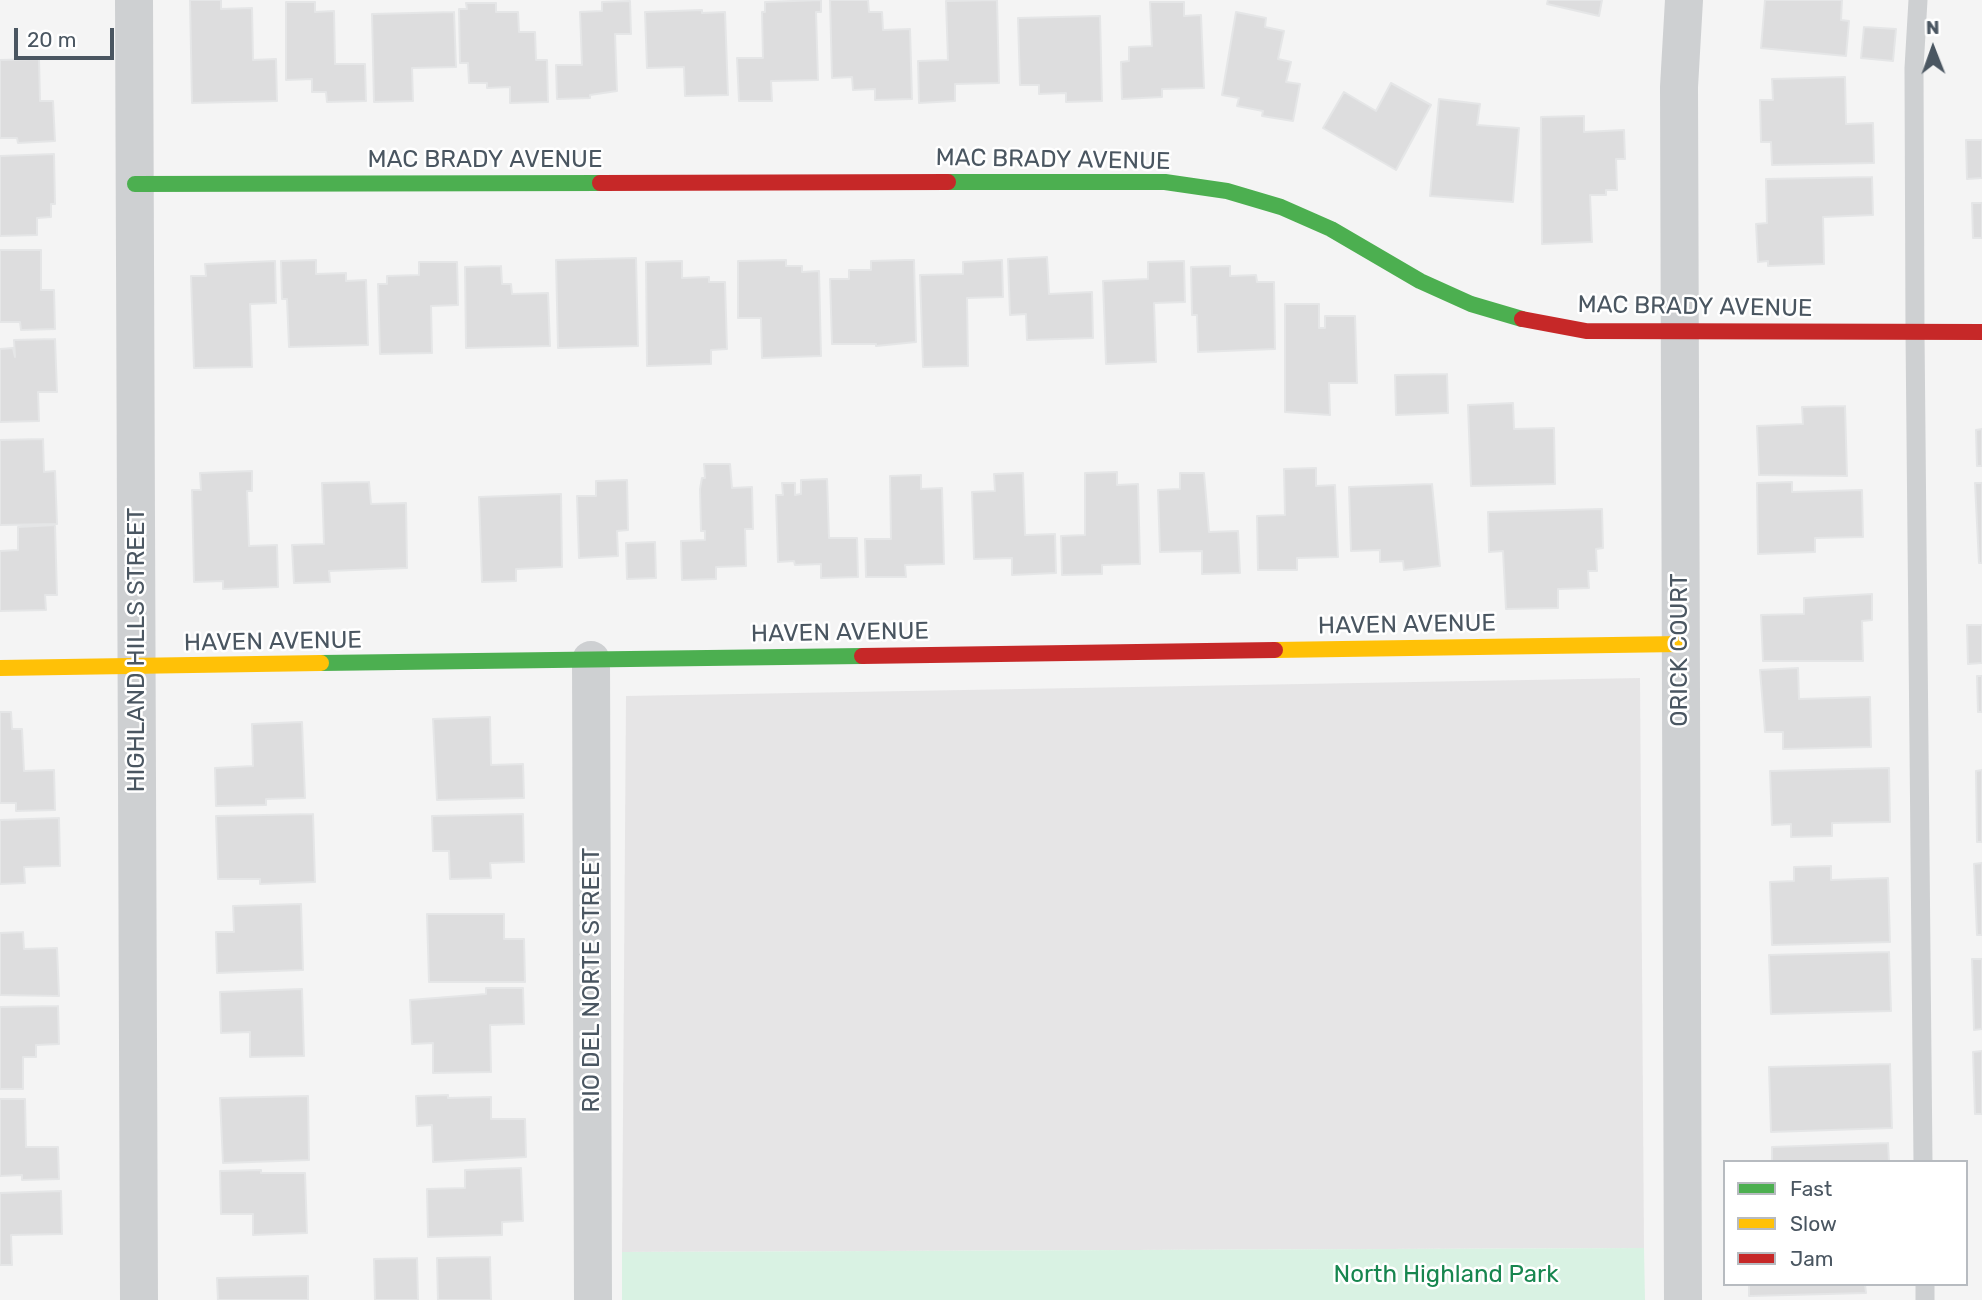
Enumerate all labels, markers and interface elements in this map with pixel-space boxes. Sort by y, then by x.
scale bar [18,14,117,58]
north arrow [1898,14,1968,84]
text: N [1926,16,1940,39]
text: 20 m [27,27,76,52]
street label: MAC BRADY AVENUE [935,144,1171,176]
street label: MAC BRADY AVENUE [368,146,602,174]
street label: MAC BRADY AVENUE [1577,291,1813,323]
street label: HIGHLAND HILLS STREET [123,508,151,792]
street label: ORICK COURT [1666,573,1694,727]
street label: HAVEN AVENUE [1318,609,1496,641]
street label: HAVEN AVENUE [751,617,929,649]
street label: HAVEN AVENUE [184,626,362,658]
street label: RIO DEL NORTE STREET [578,848,606,1112]
legend [1723,1160,1968,1286]
text: Fast [1790,1176,1832,1201]
text: Slow [1790,1211,1837,1236]
text: Jam [1790,1246,1834,1271]
park label: North Highland Park [1333,1261,1559,1289]

